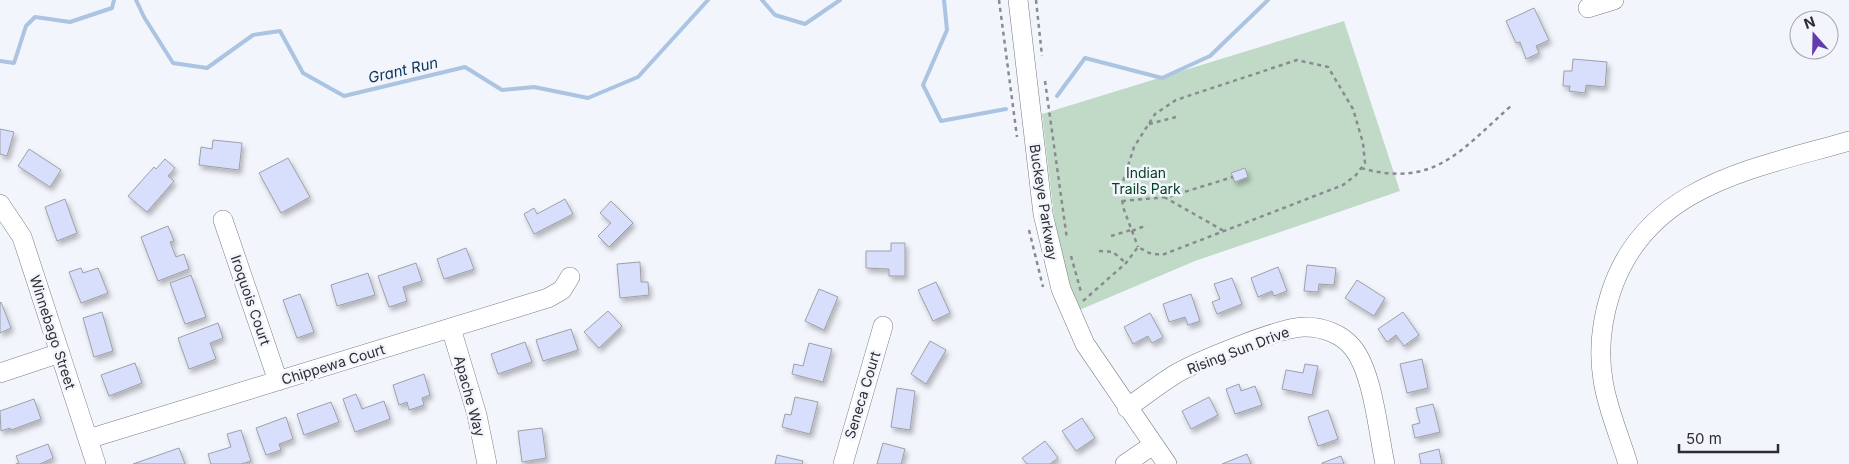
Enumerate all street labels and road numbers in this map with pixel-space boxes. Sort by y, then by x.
street label: Buckeye Parkway [1026,143,1062,261]
street label: Iroquois Court [228,253,274,348]
street label: Winnebago Street [27,273,80,392]
street label: Rising Sun Drive [1184,323,1292,377]
street label: Chippewa Court [279,340,387,388]
street label: Seneca Court [841,349,883,441]
street label: Apache Way [451,354,489,439]

